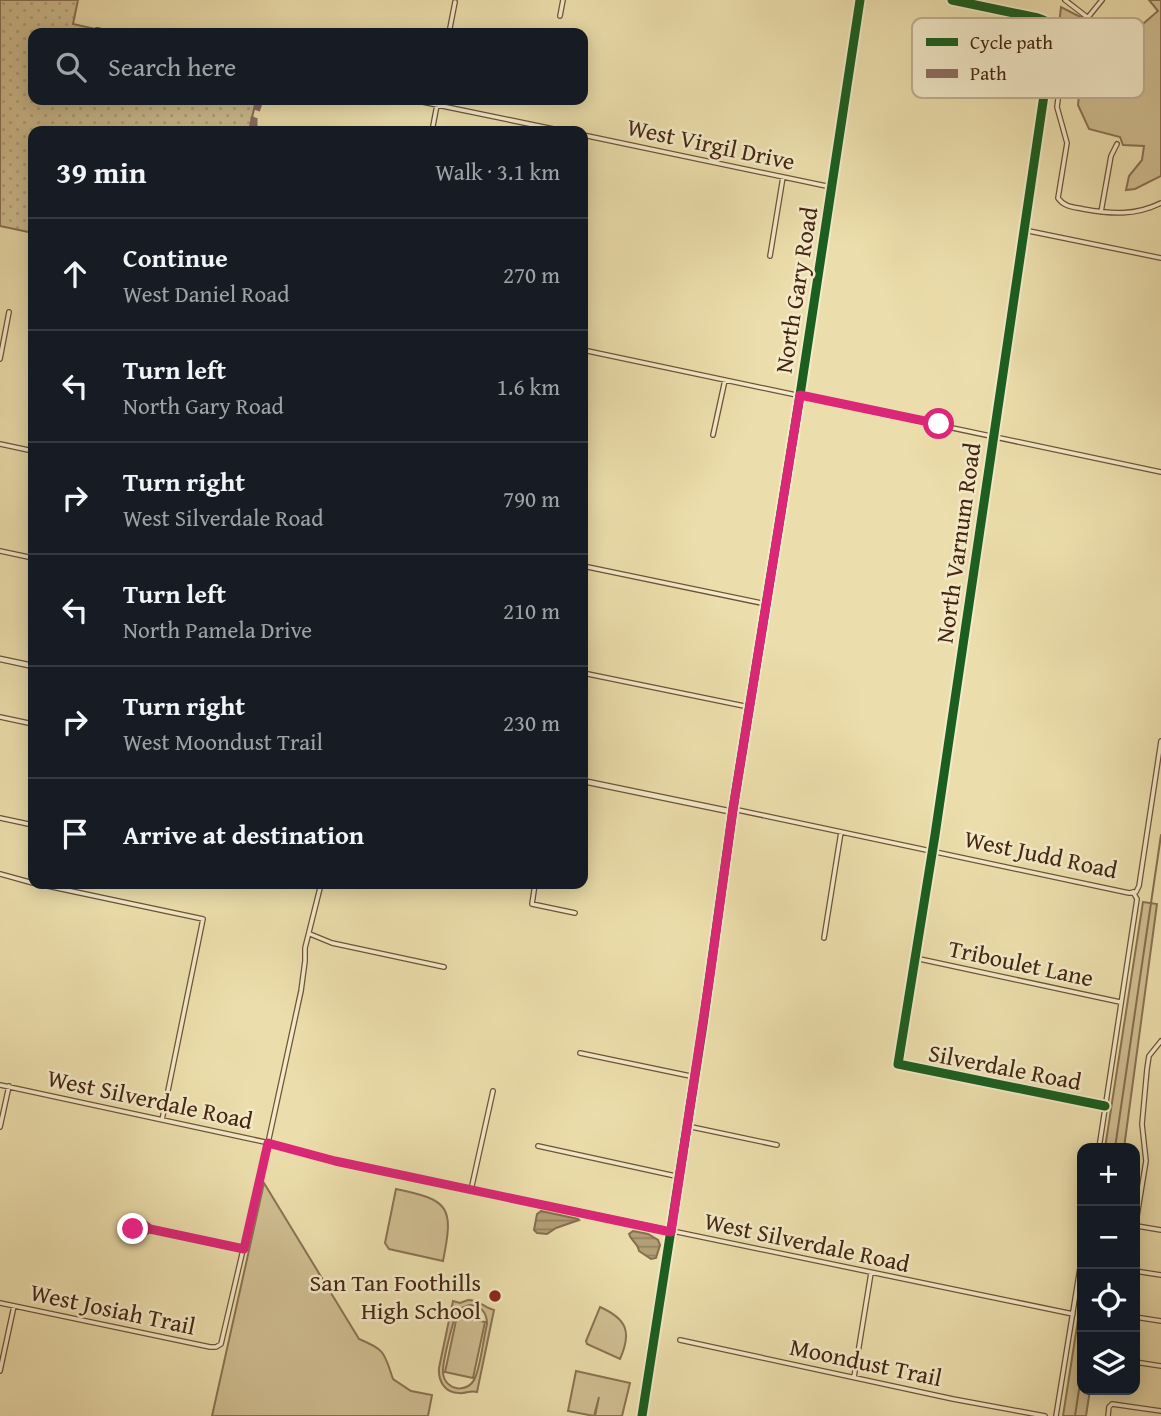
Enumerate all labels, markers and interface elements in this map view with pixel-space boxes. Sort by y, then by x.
legend [912,18,1144,98]
search box [28,28,588,105]
text: Cycle path [970,28,1053,56]
text: Search here [108,47,236,86]
icon: search [52,48,90,86]
text: Path [970,59,1007,87]
street label: West Virgil Drive [624,109,798,179]
text: 39 min [56,150,146,194]
text: Walk · 3.1 km [435,155,560,188]
street label: North Gary Road [766,204,826,376]
text: Continue [123,238,228,277]
icon: ahead [56,255,94,293]
text: 270 m [503,258,560,291]
text: West Daniel Road [123,277,289,310]
text: Turn left [123,350,226,389]
icon: left [56,367,94,405]
text: 1.6 km [497,370,560,403]
text: North Gary Road [123,389,284,422]
route start [923,408,954,439]
street label: North Varnum Road [927,440,989,646]
text: Turn right [123,462,245,501]
icon: right [56,479,94,517]
text: 790 m [503,482,560,515]
text: West Silverdale Road [123,501,323,534]
text: Turn left [123,574,226,613]
icon: left [56,591,94,629]
text: 210 m [503,594,560,627]
text: North Pamela Drive [123,613,312,646]
text: Turn right [123,686,245,725]
icon: right [56,703,94,741]
text: 230 m [503,706,560,739]
text: West Moondust Trail [123,725,323,758]
icon: arrive [56,815,94,853]
text: Arrive at destination [123,815,364,854]
street label: West Judd Road [961,821,1121,887]
street label: Triboulet Lane [945,931,1097,995]
street label: Silverdale Road [926,1035,1085,1099]
street label: West Silverdale Road [44,1060,256,1138]
map controls [1077,1143,1140,1395]
button: + [1077,1143,1140,1206]
street label: West Silverdale Road [701,1203,913,1281]
button: − [1077,1206,1140,1269]
route end [117,1213,148,1244]
place label: San Tan Foothills High School [310,1265,481,1328]
button: locate [1077,1269,1140,1332]
street label: West Josiah Trail [27,1274,199,1344]
marker: San Tan Foothills High School [487,1288,503,1304]
street label: Moondust Trail [787,1329,946,1395]
button: layers [1077,1332,1140,1395]

